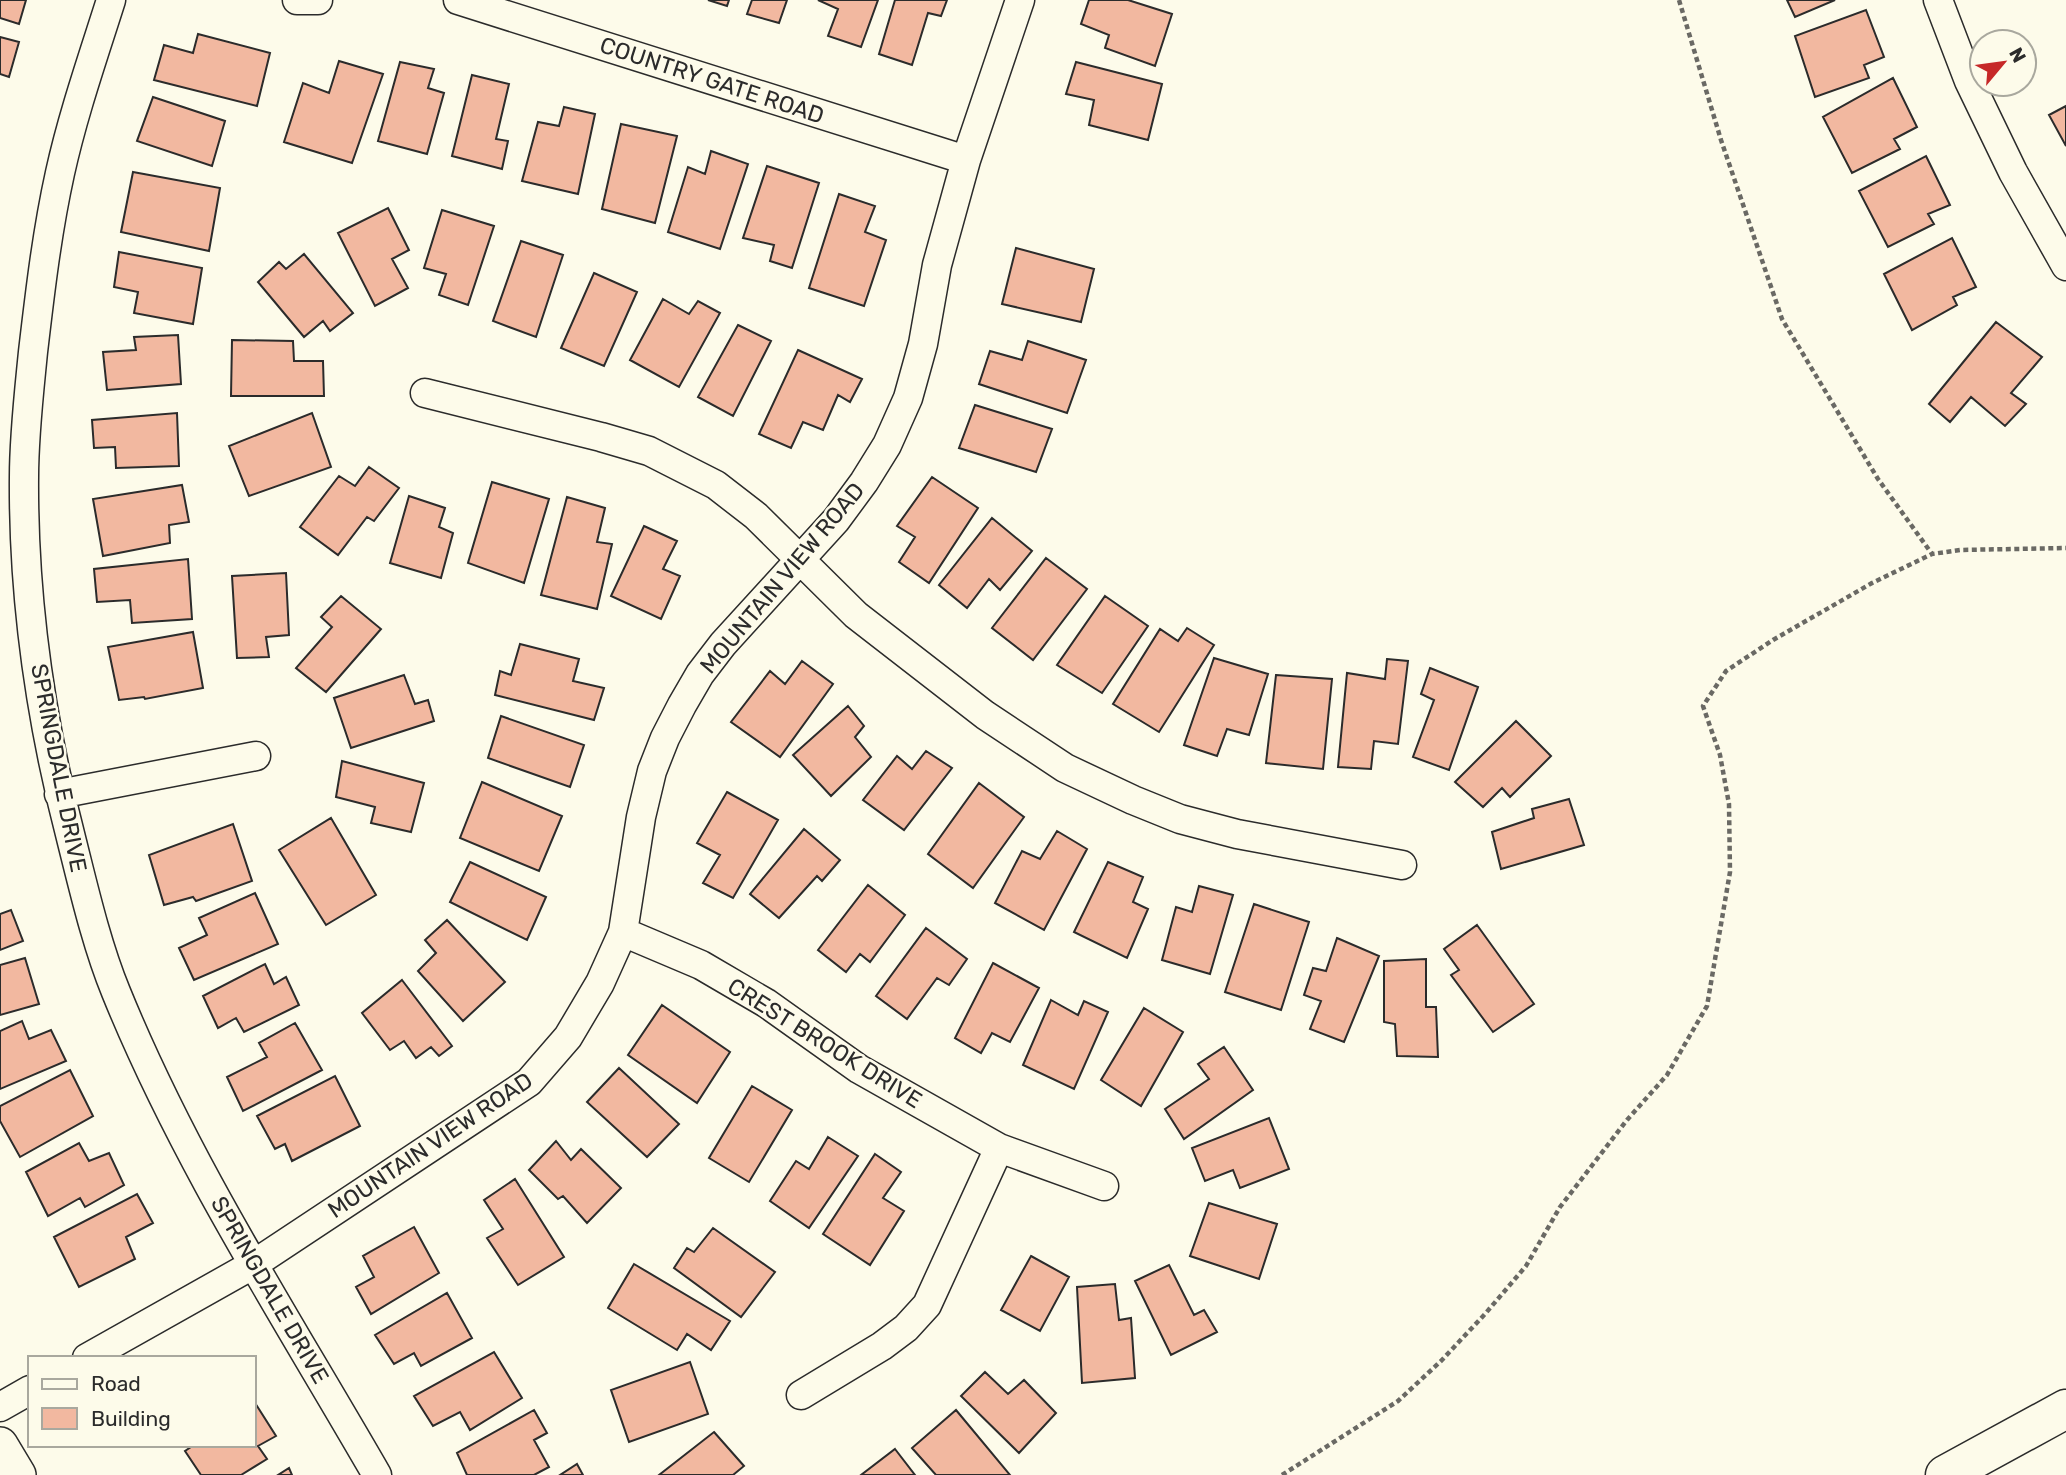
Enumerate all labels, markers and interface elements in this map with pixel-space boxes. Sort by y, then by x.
north arrow [1968,28,2038,98]
street label: COUNTRY GATE ROAD [596,31,828,129]
text: N [2004,43,2031,67]
street label: MOUNTAIN VIEW ROAD [694,477,870,679]
street label: SPRINGDALE DRIVE [25,661,93,875]
street label: CREST BROOK DRIVE [723,972,927,1114]
street label: MOUNTAIN VIEW ROAD [322,1066,538,1224]
street label: SPRINGDALE DRIVE [205,1191,335,1389]
legend [28,1356,256,1447]
text: Road [91,1371,141,1396]
text: Building [91,1406,171,1431]

